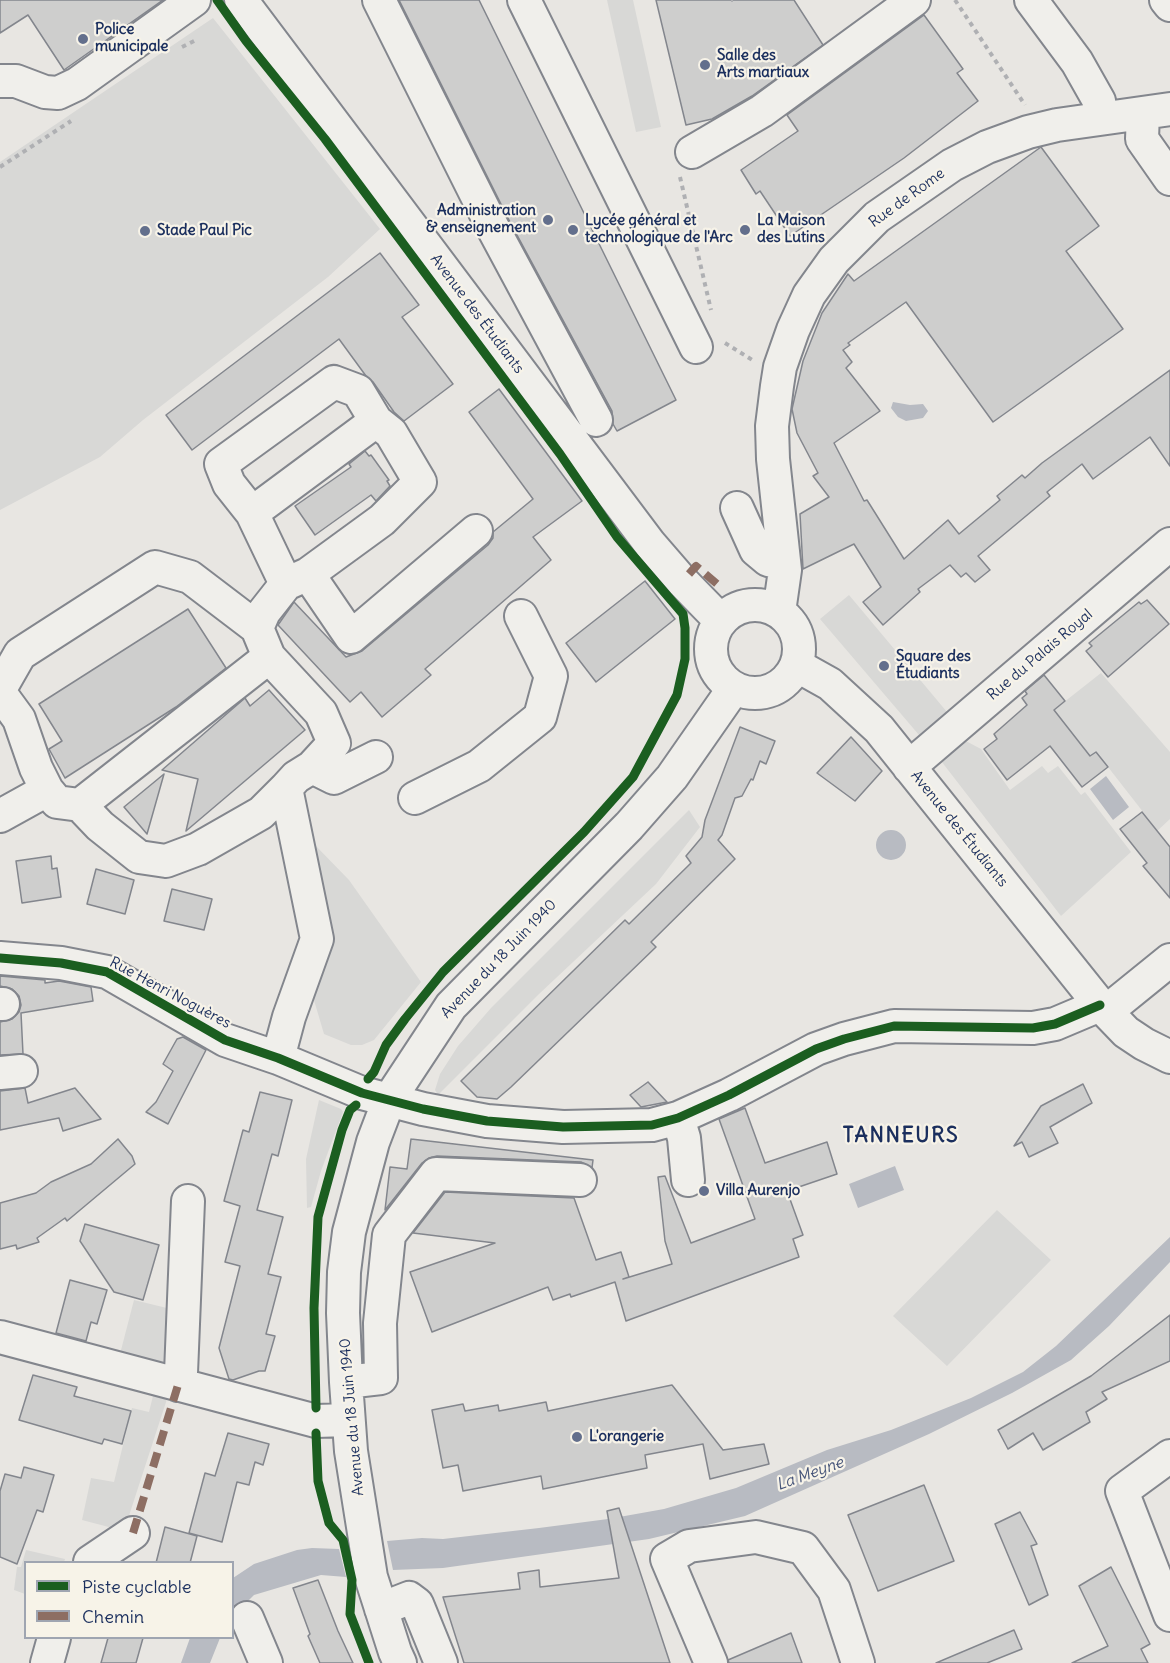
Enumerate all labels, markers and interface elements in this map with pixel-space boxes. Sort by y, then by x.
place label: Police municipale [95,21,168,56]
marker: Police municipale [76,32,90,46]
place label: Salle des Arts martiaux [717,47,809,82]
marker: Salle des Arts martiaux [698,58,712,72]
street label: Rue de Rome [866,164,948,232]
place label: Administration & enseignement [426,202,536,237]
place label: Lycée général et technologique de l'Arc [585,212,733,247]
place label: La Maison des Lutins [757,212,825,247]
marker: Administration & enseignement [541,213,555,227]
place label: Stade Paul Pic [157,222,252,240]
marker: Lycée général et technologique de l'Arc [566,223,580,237]
marker: La Maison des Lutins [738,223,752,237]
marker: Stade Paul Pic [138,224,152,238]
street label: Avenue des Étudiants [426,251,528,377]
street label: Rue du Palais Royal [984,606,1096,704]
place label: Square des Étudiants [896,648,971,683]
marker: Square des Étudiants [877,659,891,673]
street label: Avenue des Étudiants [906,767,1012,891]
street label: Avenue du 18 Juin 1940 [438,896,560,1022]
street label: Rue Henri Noguères [106,953,234,1033]
district label: TANNEURS [843,1123,959,1149]
place label: Villa Aurenjo [716,1182,800,1200]
marker: Villa Aurenjo [697,1184,711,1198]
street label: Avenue du 18 Juin 1940 [336,1337,368,1497]
place label: L'orangerie [589,1428,664,1446]
marker: L'orangerie [570,1430,584,1444]
water label: La Meyne [774,1453,846,1495]
legend [24,1561,234,1639]
text: Piste cyclable [82,1575,191,1598]
text: Chemin [82,1605,144,1628]

